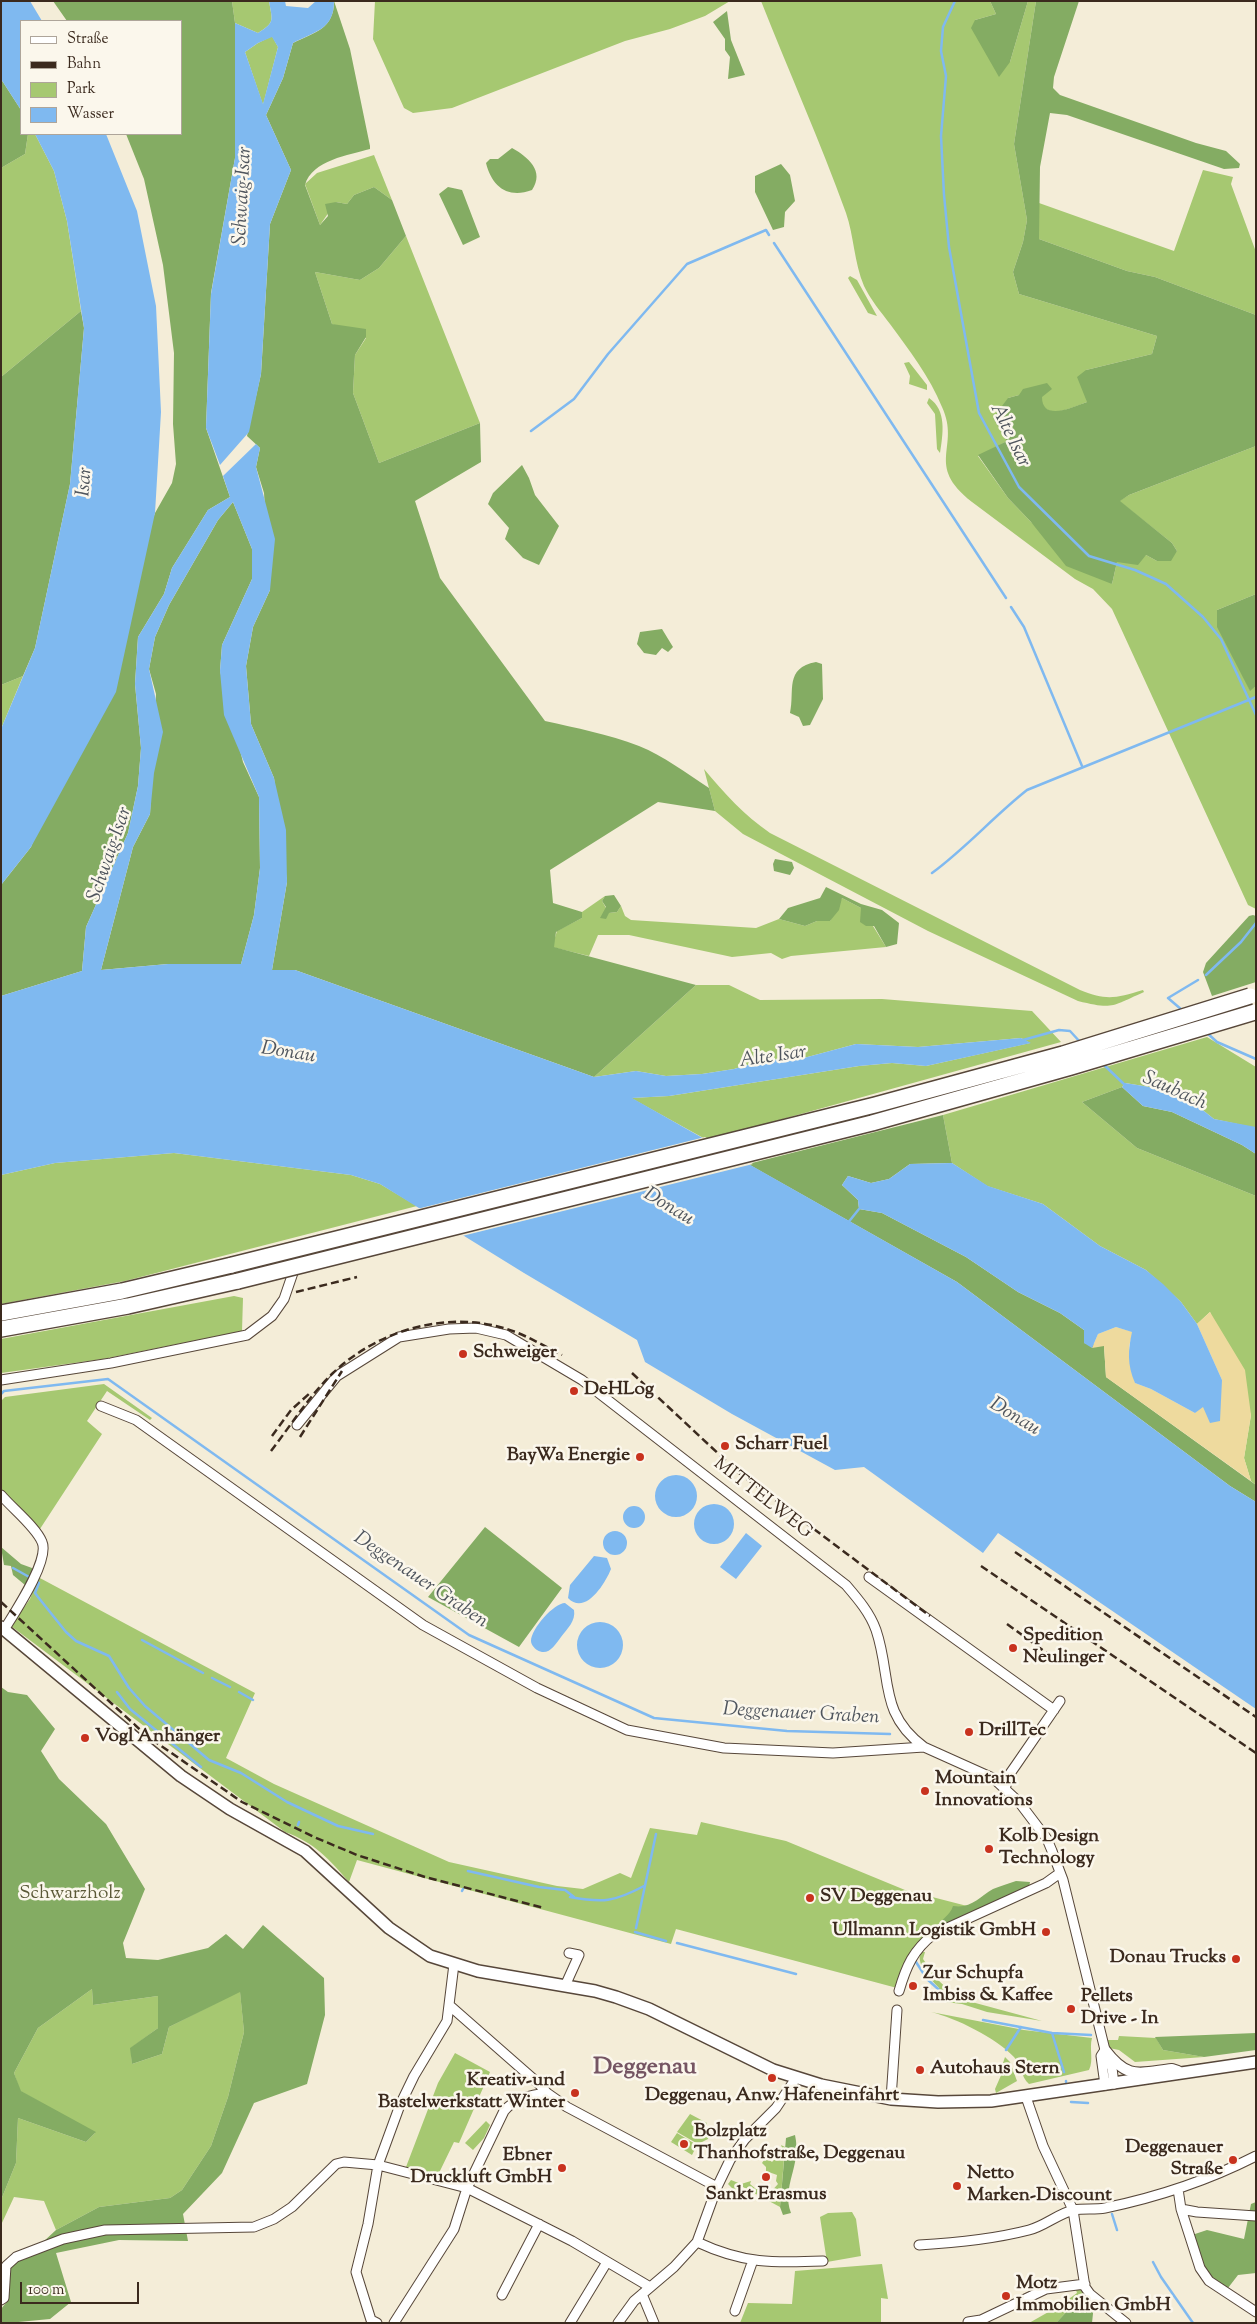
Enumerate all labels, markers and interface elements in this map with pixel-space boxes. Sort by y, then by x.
legend [20,20,182,135]
text: Straße [67,29,109,50]
text: Bahn [67,54,101,75]
text: Park [67,79,96,100]
text: Wasser [67,104,114,125]
water label: Schwaig-Isar [229,146,259,246]
water label: Alte Isar [983,400,1035,472]
water label: Isar [73,467,99,497]
water label: Schwaig-Isar [84,804,138,906]
water label: Donau [259,1038,317,1070]
water label: Alte Isar [738,1041,808,1075]
water label: Saubach [1138,1067,1210,1117]
water label: Donau [638,1184,698,1232]
place label: Schweiger [473,1343,557,1365]
marker: Schweiger [457,1348,469,1360]
place label: DeHLog [584,1380,654,1402]
marker: DeHLog [568,1385,580,1397]
water label: Donau [984,1394,1044,1442]
place label: Scharr Fuel [735,1435,828,1457]
marker: Scharr Fuel [719,1440,731,1452]
place label: BayWa Energie [507,1446,630,1468]
marker: BayWa Energie [634,1451,646,1463]
street label: MITTELWEG [708,1453,816,1545]
water label: Deggenauer Graben [348,1527,492,1635]
place label: Spedition Neulinger [1023,1626,1105,1670]
marker: Spedition Neulinger [1007,1642,1019,1654]
water label: Deggenauer Graben [722,1699,880,1731]
place label: DrillTec [979,1721,1046,1743]
marker: DrillTec [963,1726,975,1738]
place label: Vogl Anhänger [95,1727,220,1749]
marker: Vogl Anhänger [79,1732,91,1744]
place label: Mountain Innovations [935,1769,1033,1813]
marker: Mountain Innovations [919,1785,931,1797]
place label: Kolb Design Technology [999,1827,1099,1871]
marker: Kolb Design Technology [983,1843,995,1855]
park label: Schwarzholz [19,1884,121,1906]
place label: SV Deggenau [820,1887,932,1909]
marker: SV Deggenau [804,1892,816,1904]
place label: Ullmann Logistik GmbH [832,1921,1036,1943]
marker: Ullmann Logistik GmbH [1040,1926,1052,1938]
place label: Donau Trucks [1110,1948,1226,1970]
marker: Donau Trucks [1230,1953,1242,1965]
place label: Zur Schupfa Imbiss & Kaffee [923,1964,1053,2008]
marker: Zur Schupfa Imbiss & Kaffee [907,1980,919,1992]
place label: Pellets Drive - In [1081,1987,1159,2031]
marker: Pellets Drive - In [1065,2003,1077,2015]
district label: Deggenau [593,2055,697,2083]
place label: Autohaus Stern [930,2059,1060,2081]
marker: Autohaus Stern [914,2064,926,2076]
place label: Kreativ-und Bastelwerkstatt Winter [378,2071,565,2115]
marker: Deggenau, Anw. Hafeneinfahrt [766,2072,778,2084]
place label: Deggenau, Anw. Hafeneinfahrt [645,2086,899,2108]
marker: Kreativ-und Bastelwerkstatt Winter [569,2087,581,2099]
place label: Bolzplatz Thanhofstraße, Deggenau [694,2122,905,2166]
marker: Bolzplatz Thanhofstraße, Deggenau [678,2138,690,2150]
place label: Deggenauer Straße [1125,2138,1223,2182]
place label: Ebner Druckluft GmbH [410,2146,552,2190]
marker: Deggenauer Straße [1227,2154,1239,2166]
marker: Ebner Druckluft GmbH [556,2162,568,2174]
place label: Netto Marken-Discount [967,2164,1112,2208]
marker: Sankt Erasmus [760,2171,772,2183]
marker: Netto Marken-Discount [951,2180,963,2192]
place label: Sankt Erasmus [706,2185,826,2207]
scale bar [22,2272,141,2304]
place label: Motz Immobilien GmbH [1016,2274,1171,2318]
text: 100 m [28,2280,64,2301]
marker: Motz Immobilien GmbH [1000,2290,1012,2302]

